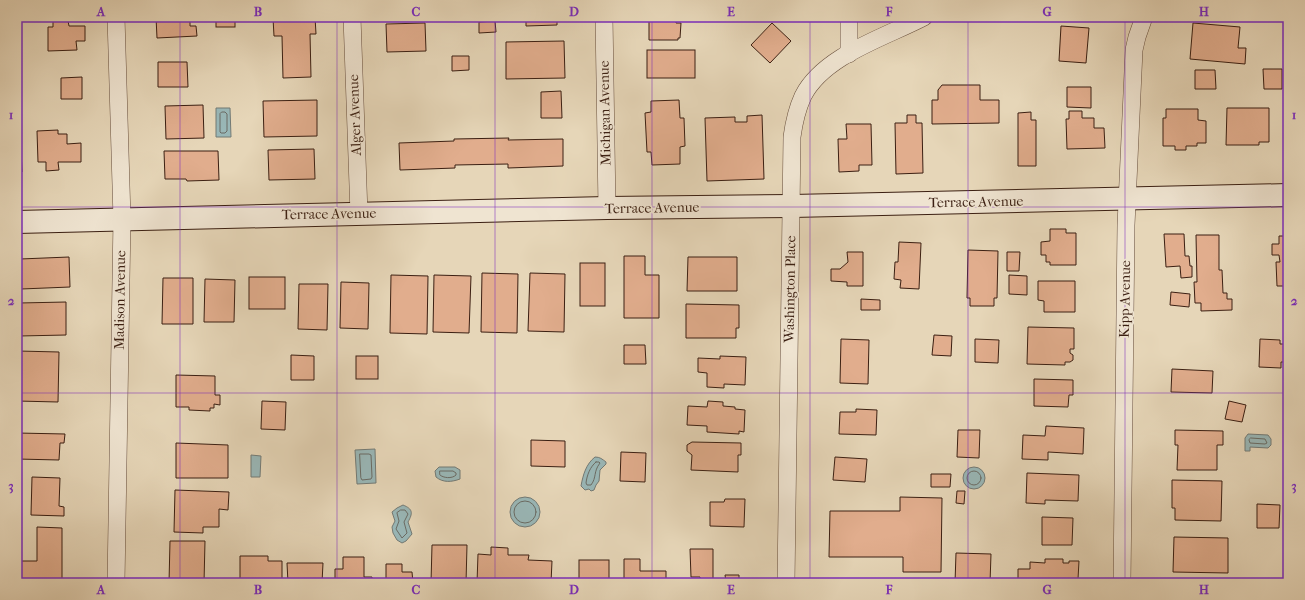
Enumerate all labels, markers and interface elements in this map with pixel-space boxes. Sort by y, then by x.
text: A [96,4,106,19]
text: B [254,4,263,19]
text: C [412,4,421,19]
text: D [569,4,579,19]
text: E [727,4,735,19]
text: F [885,4,893,19]
text: G [1042,4,1052,19]
text: H [1199,4,1210,19]
street label: Michigan Avenue [596,60,614,166]
street label: Alger Avenue [345,74,365,157]
text: 1 [9,107,14,122]
text: 1 [1292,107,1297,122]
street label: Terrace Avenue [928,193,1024,211]
street label: Terrace Avenue [604,199,700,217]
street label: Terrace Avenue [281,205,377,223]
street label: Washington Place [781,235,799,344]
street label: Madison Avenue [111,250,129,350]
street label: Kipp Avenue [1116,260,1134,338]
text: 2 [8,293,15,308]
text: 2 [1291,293,1298,308]
text: 3 [8,478,14,494]
text: 3 [1291,478,1297,494]
text: A [96,582,106,597]
text: B [254,582,263,597]
text: C [412,582,421,597]
text: D [569,582,579,597]
text: E [727,582,735,597]
text: F [885,582,893,597]
text: G [1042,582,1052,597]
text: H [1199,582,1210,597]

